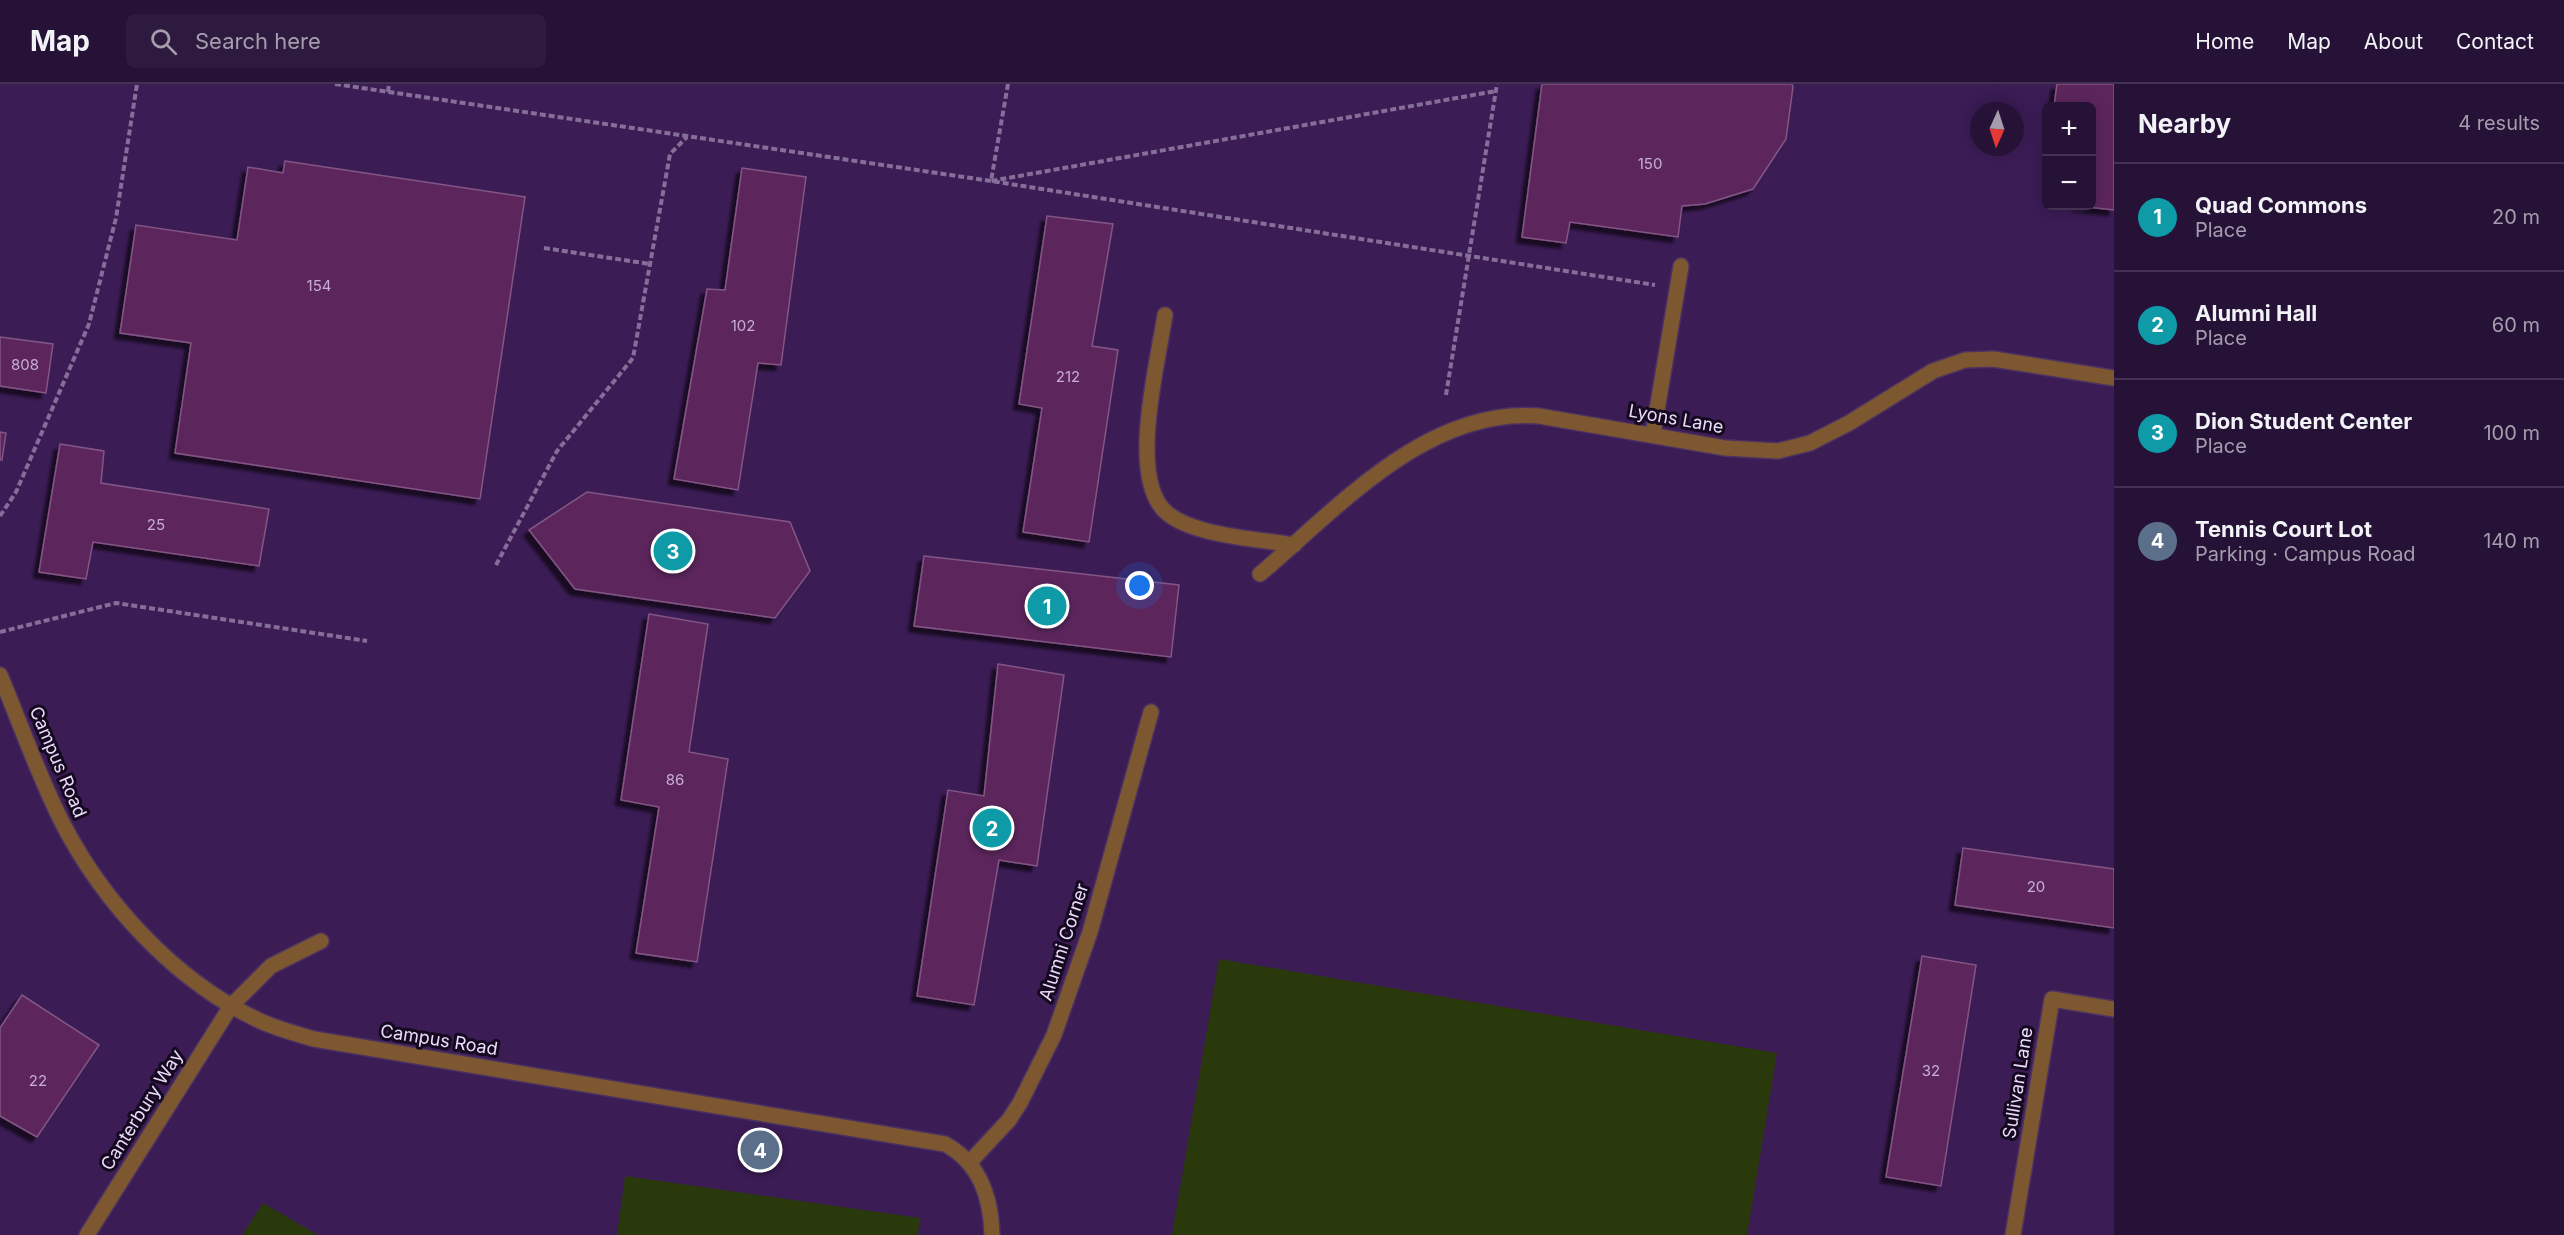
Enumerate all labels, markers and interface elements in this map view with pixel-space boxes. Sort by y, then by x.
search box [126,14,546,68]
text: Map [30,24,90,58]
icon: search [147,25,180,58]
text: Search here [195,28,321,54]
text: Home [2195,29,2254,54]
text: Map [2287,29,2331,54]
text: About [2364,29,2423,54]
text: Contact [2456,29,2534,54]
north arrow [1970,102,2024,156]
map controls [2042,102,2096,210]
button: + [2042,102,2096,156]
text: Nearby [2138,108,2231,139]
text: 4 results [2458,111,2540,135]
house number: 150 [1638,154,1662,173]
button: − [2042,156,2096,210]
text: Quad Commons [2195,192,2367,218]
text: 1 [2153,205,2162,229]
text: 20 m [2492,205,2540,229]
text: Place [2195,218,2247,242]
house number: 154 [307,276,331,295]
text: Alumni Hall [2195,300,2317,326]
text: 2 [2151,313,2164,337]
text: 60 m [2492,313,2540,337]
house number: 102 [731,316,755,335]
text: Place [2195,326,2247,350]
house number: 808 [11,355,39,374]
house number: 212 [1056,367,1080,386]
street label: Lyons Lane [1627,400,1725,437]
text: Dion Student Center [2195,408,2412,434]
text: 3 [2151,421,2164,445]
text: 100 m [2483,421,2540,445]
text: Place [2195,434,2247,458]
house number: 25 [147,515,165,534]
text: Tennis Court Lot [2195,516,2372,542]
pin: 3 [654,528,692,574]
text: 4 [2151,529,2164,553]
text: 140 m [2483,529,2540,553]
text: Parking · Campus Road [2195,542,2416,566]
your location [1125,571,1154,600]
pin: 1 [1028,584,1066,628]
street label: Campus Road [26,703,91,821]
house number: 86 [666,770,684,789]
pin: 2 [972,806,1012,850]
house number: 20 [2027,877,2045,896]
street label: Alumni Corner [1035,880,1092,1003]
street label: Campus Road [379,1020,499,1059]
street label: Sullivan Lane [1998,1026,2037,1140]
street label: Canterbury Way [96,1046,187,1174]
house number: 32 [1922,1061,1940,1080]
house number: 22 [29,1071,47,1090]
pin: 4 [740,1128,780,1172]

